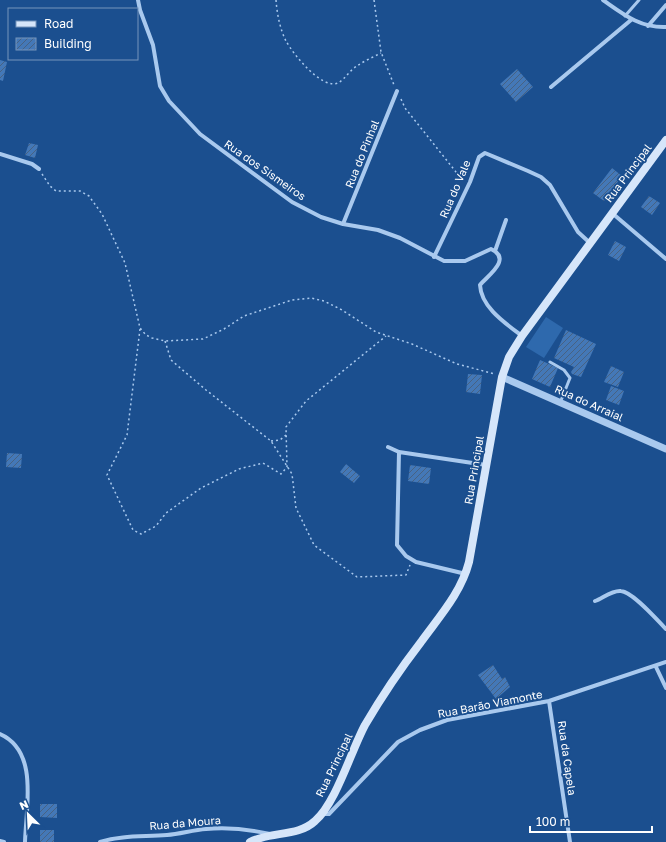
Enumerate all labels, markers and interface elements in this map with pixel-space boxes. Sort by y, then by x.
legend [8,8,138,60]
text: Road [44,16,73,31]
text: Building [44,36,92,51]
street label: Rua do Pinhal [342,117,381,190]
street label: Rua dos Sismeiros [222,137,309,203]
street label: Rua Principal [601,141,654,204]
street label: Rua do Vale [436,158,473,220]
street label: Rua do Arraial [553,382,626,424]
street label: Rua Principal [461,434,486,505]
street label: Rua Barão Viamonte [436,687,543,720]
street label: Rua da Capela [556,720,579,796]
street label: Rua Principal [312,730,355,799]
north arrow [8,794,48,834]
text: N [17,797,30,812]
scale bar [530,808,652,834]
street label: Rua da Moura [149,813,221,832]
text: 100 m [536,814,570,829]

